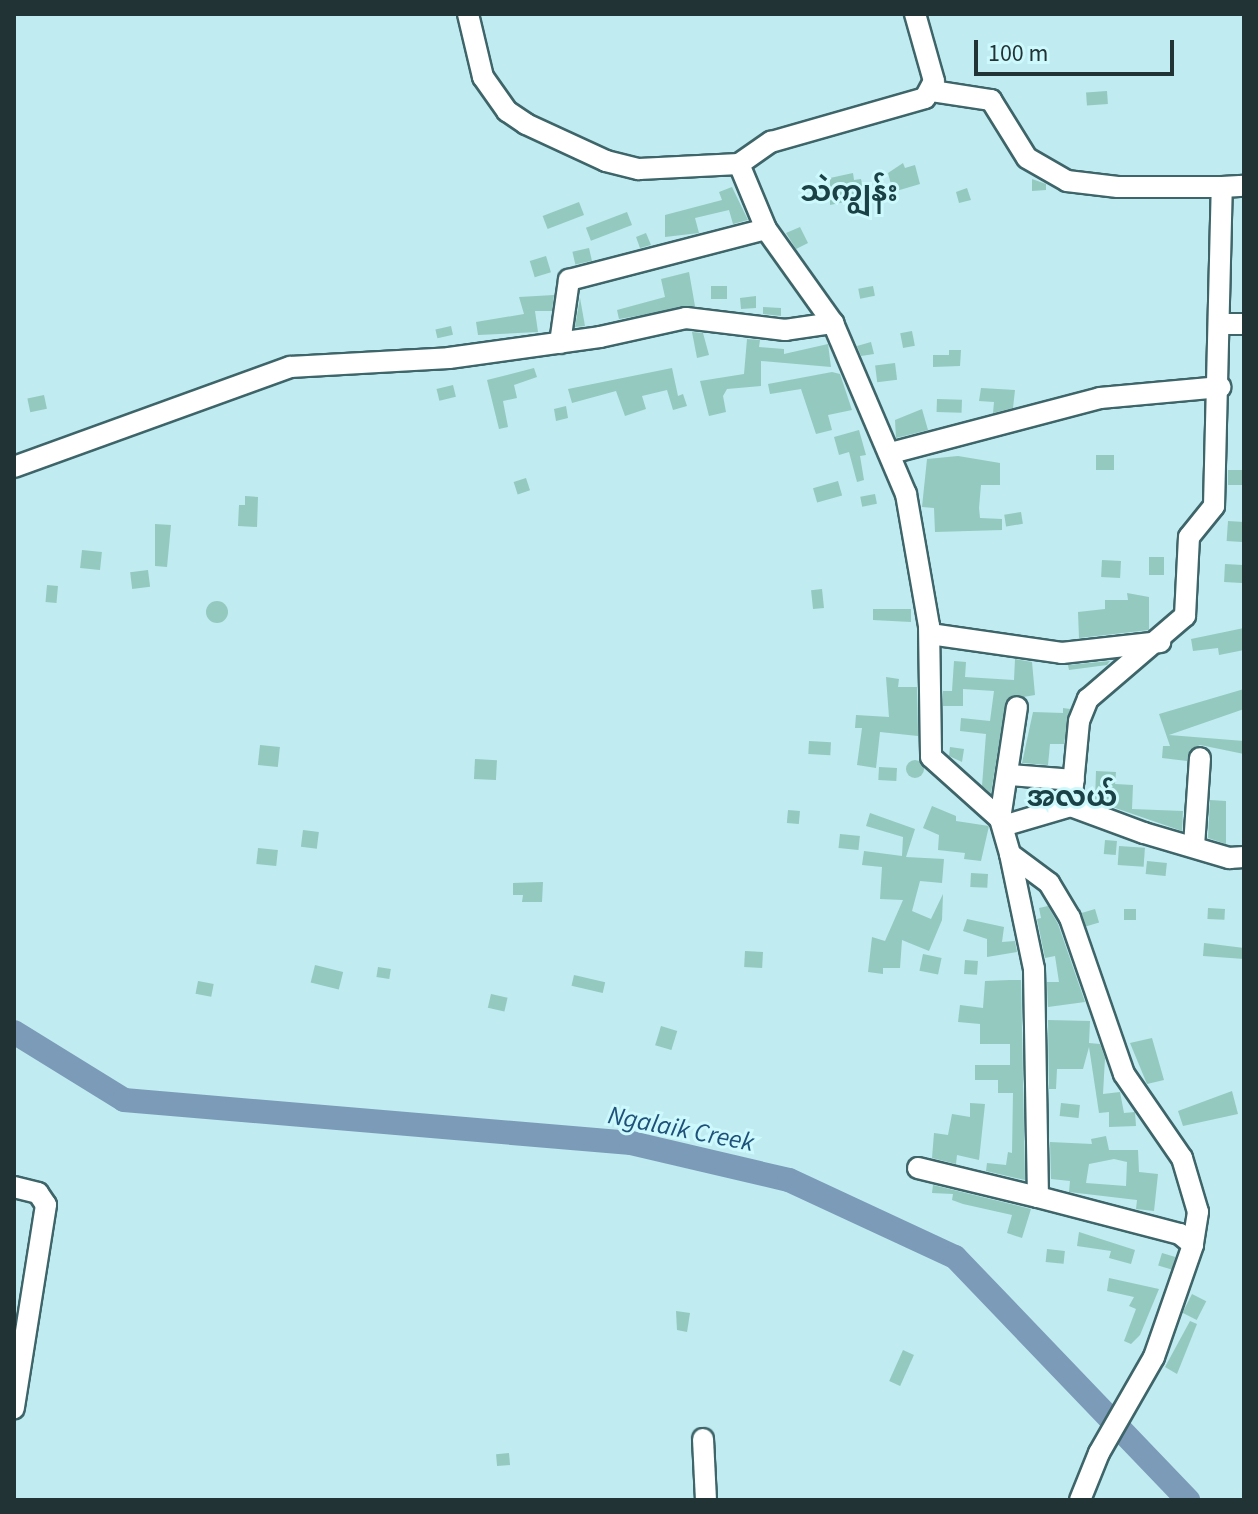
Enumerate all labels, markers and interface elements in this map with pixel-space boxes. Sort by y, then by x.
scale bar [978,24,1178,74]
text: 100 m [988,36,1048,71]
district label: သဲကျွန်း [800,175,898,209]
district label: အလယ် [1027,780,1117,814]
water label: Ngalaik Creek [605,1100,757,1158]

